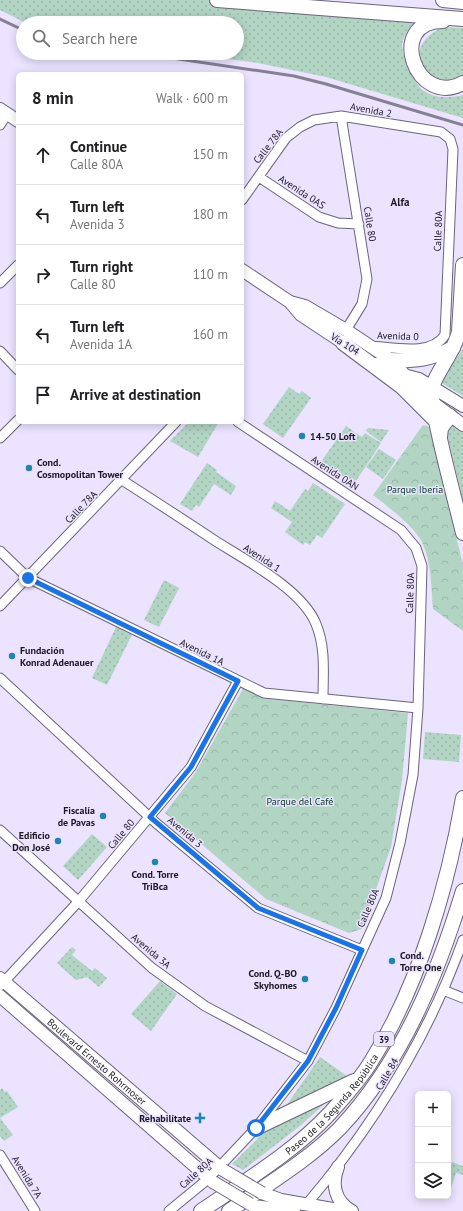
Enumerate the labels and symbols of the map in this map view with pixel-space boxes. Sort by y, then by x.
street label: Avenida 2 [349,100,393,120]
street label: Calle 78A [250,126,286,166]
street label: Avenida 0AS [276,172,328,212]
district label: Alfa [391,195,409,209]
street label: Calle 80 [361,206,379,243]
street label: Calle 80A [431,210,445,252]
street label: Avenida 0 [377,329,420,343]
street label: Vía 104 [327,330,362,358]
place label: 14-50 Loft [310,430,356,443]
marker: 14-50 Loft [297,431,307,441]
street label: Avenida 0AN [309,453,361,493]
place label: Cond. Cosmopolitan Tower [37,456,124,481]
marker: Cond. Cosmopolitan Tower [24,463,34,473]
park label: Parque Iberia [387,483,443,496]
street label: Calle 78A [62,488,100,526]
street label: Avenida 1 [241,541,283,575]
route end [19,569,37,587]
street label: Calle 80A [403,572,417,614]
street label: Avenida 1A [178,636,226,668]
place label: Fundación Konrad Adenauer [20,644,94,669]
marker: Fundación Konrad Adenauer [7,651,17,661]
park label: Parque del Café [267,795,333,808]
place label: Fiscalía de Pavas [58,804,95,829]
marker: Fiscalía de Pavas [98,811,108,821]
street label: Avenida 3 [165,814,205,850]
street label: Calle 80 [105,816,138,852]
place label: Edificio Don José [12,829,51,854]
marker: Edificio Don José [53,836,63,846]
marker: Cond. Torre TriBca [150,857,160,867]
place label: Cond. Torre TriBca [131,868,179,893]
street label: Calle 80A [354,887,382,929]
street label: Avenida 3A [129,931,174,971]
place label: Cond. Torre One [400,949,442,974]
marker: Cond. Torre One [387,956,397,966]
place label: Cond. Q-BO Skyhomes [248,967,297,992]
marker: Cond. Q-BO Skyhomes [300,974,310,984]
street label: Boulevard Ernesto Rohrmoser [45,1015,150,1108]
road number: 39 [374,1032,394,1046]
street label: Paseo de la Segunda República [282,1051,381,1157]
street label: Calle 84 [373,1055,402,1092]
place label: Rehabilítate [139,1112,191,1125]
marker: Rehabilítate [194,1112,206,1124]
route start [247,1119,265,1137]
street label: Avenida 7A [9,1154,45,1201]
street label: Calle 80A [176,1154,216,1191]

